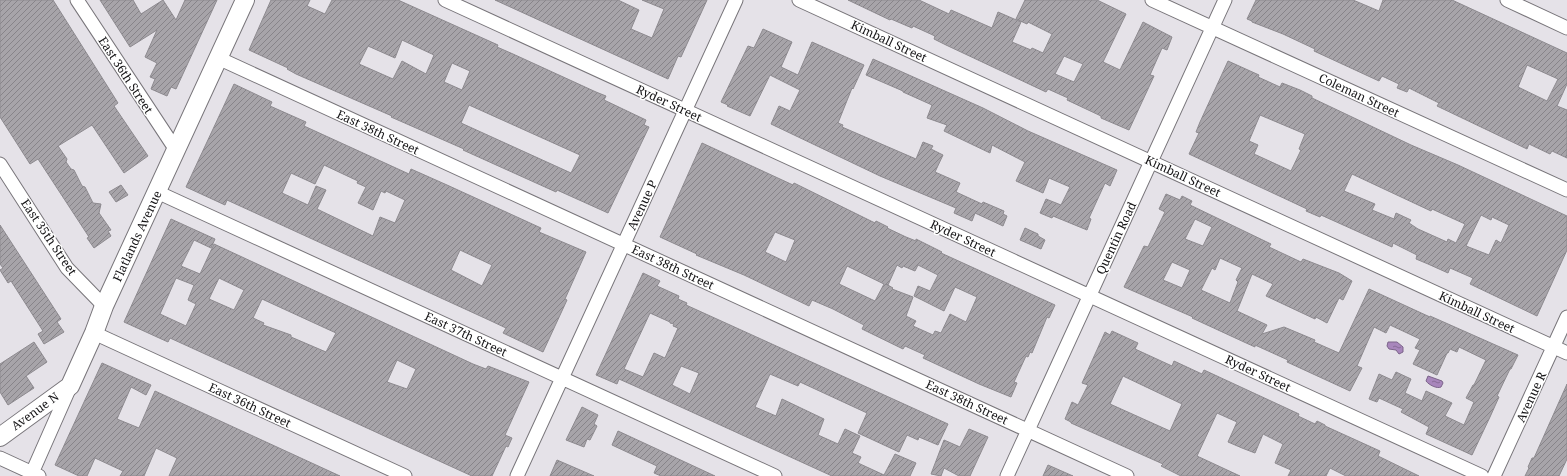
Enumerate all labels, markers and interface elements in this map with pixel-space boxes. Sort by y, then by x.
street label: Kimball Street [848,16,930,66]
street label: East 36th Street [95,33,157,117]
street label: Coleman Street [1316,69,1402,121]
street label: Ryder Street [633,80,705,126]
street label: East 38th Street [334,106,422,158]
street label: Kimball Street [1142,151,1224,201]
street label: Avenue P [623,177,661,233]
street label: Flatlands Avenue [108,188,166,284]
street label: East 35th Street [17,195,81,279]
street label: Quentin Road [1092,198,1141,277]
street label: Ryder Street [927,215,999,261]
street label: East 38th Street [629,241,717,293]
street label: Kimball Street [1436,287,1518,337]
street label: East 37th Street [422,308,510,360]
street label: Ryder Street [1222,350,1294,396]
street label: Avenue R [1512,369,1550,425]
street label: East 38th Street [923,376,1011,428]
street label: East 36th Street [206,379,294,431]
street label: Avenue N [8,388,62,434]

